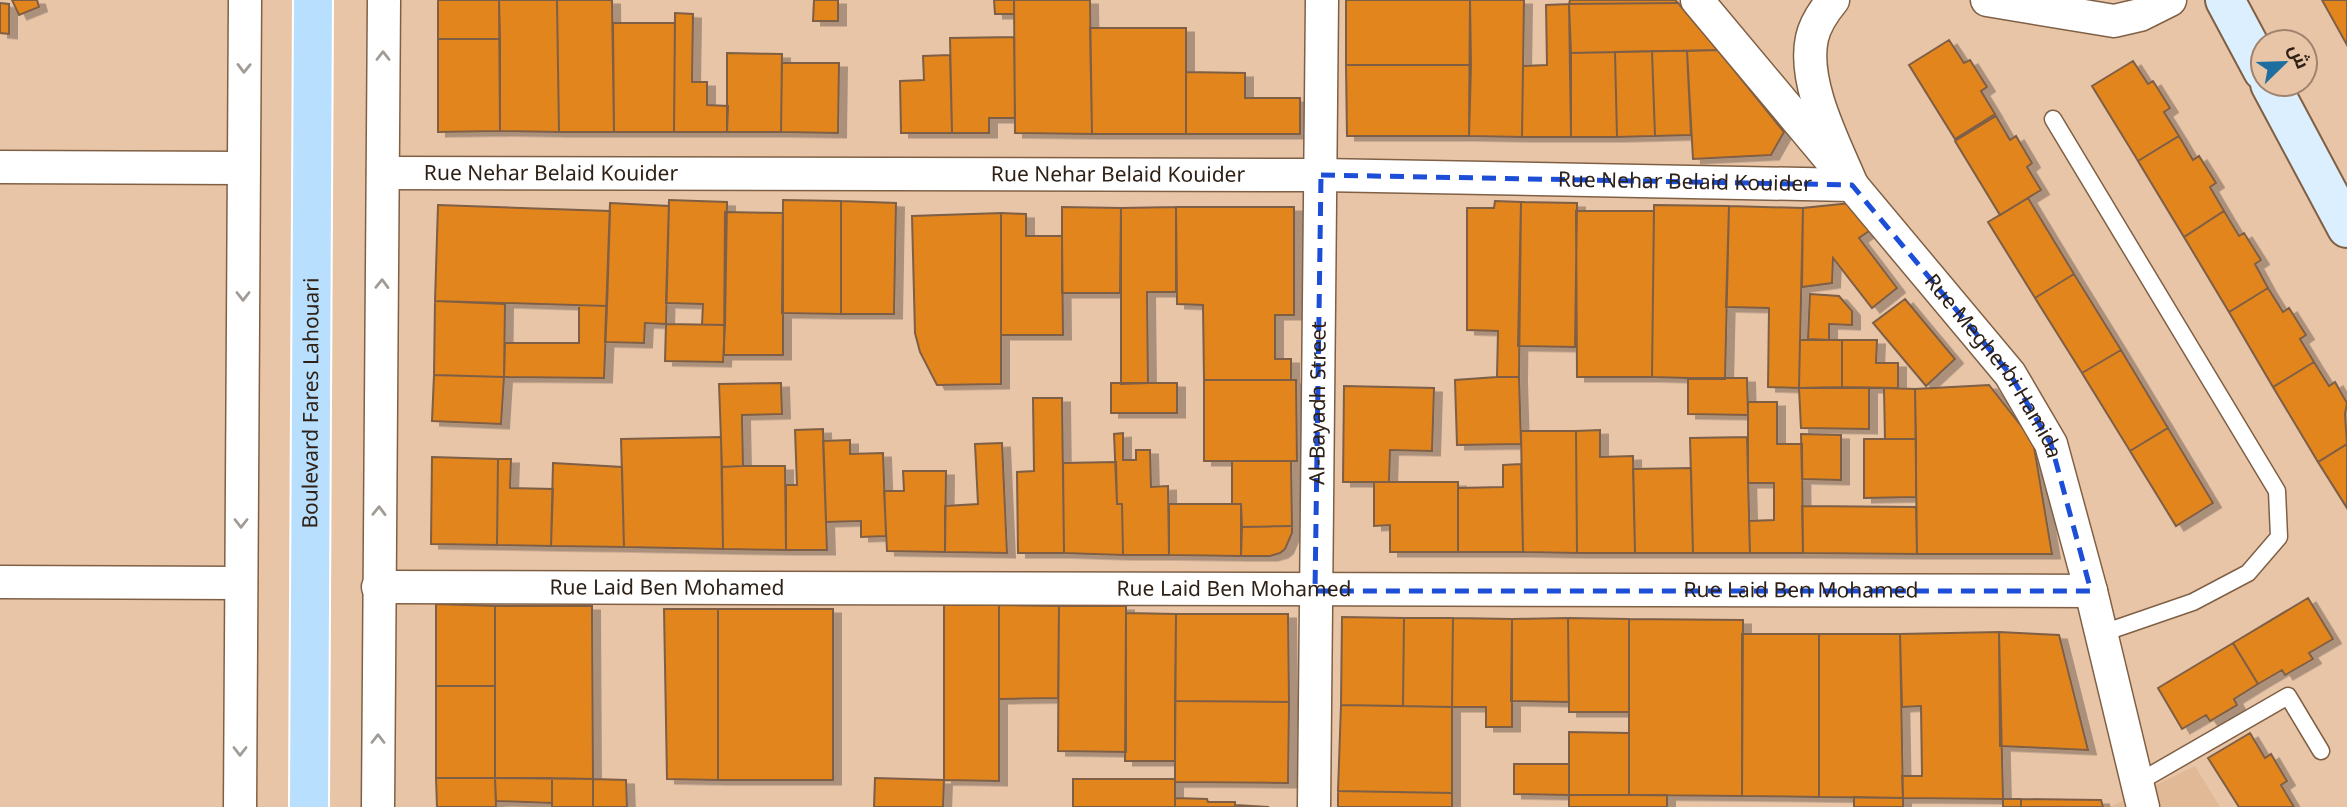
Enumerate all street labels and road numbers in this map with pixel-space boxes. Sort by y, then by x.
street label: Rue Nehar Belaid Kouider [424,158,678,187]
street label: Rue Nehar Belaid Kouider [991,159,1245,188]
street label: Rue Nehar Belaid Kouider [1558,164,1813,197]
street label: Rue Megherbi Hamida [1919,267,2069,461]
street label: Boulevard Fares Lahouari [295,277,325,529]
street label: Al-Bayadh Street [1302,321,1332,485]
street label: Rue Laid Ben Mohamed [550,572,784,601]
street label: Rue Laid Ben Mohamed [1117,574,1351,602]
street label: Rue Laid Ben Mohamed [1684,575,1918,604]

